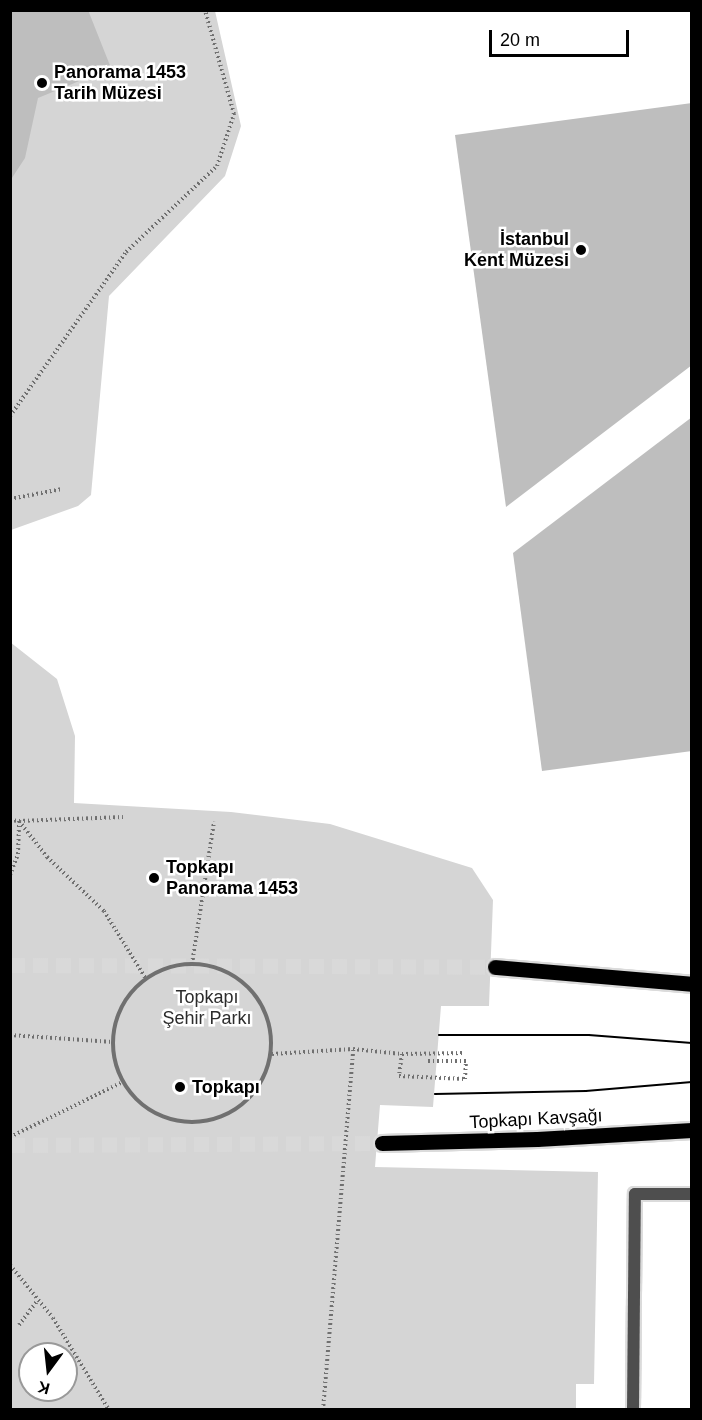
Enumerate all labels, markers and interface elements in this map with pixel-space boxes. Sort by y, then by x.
scale bar [492,18,632,56]
text: 20 m [500,30,540,50]
place label: Panorama 1453 Tarih Müzesi [54,62,186,104]
marker: Panorama 1453 Tarih Müzesi [35,76,49,90]
place label: İstanbul Kent Müzesi [464,229,569,272]
marker: İstanbul Kent Müzesi [574,243,588,257]
place label: Topkapı Panorama 1453 [166,857,298,900]
marker: Topkapı Panorama 1453 [147,871,161,885]
park label: Topkapı Şehir Parkı [162,987,252,1030]
place label: Topkapı [192,1076,260,1098]
marker: Topkapı [173,1080,187,1094]
street label: Topkapı Kavşağı [469,1105,603,1133]
north arrow [18,1342,78,1402]
text: K [36,1378,52,1398]

